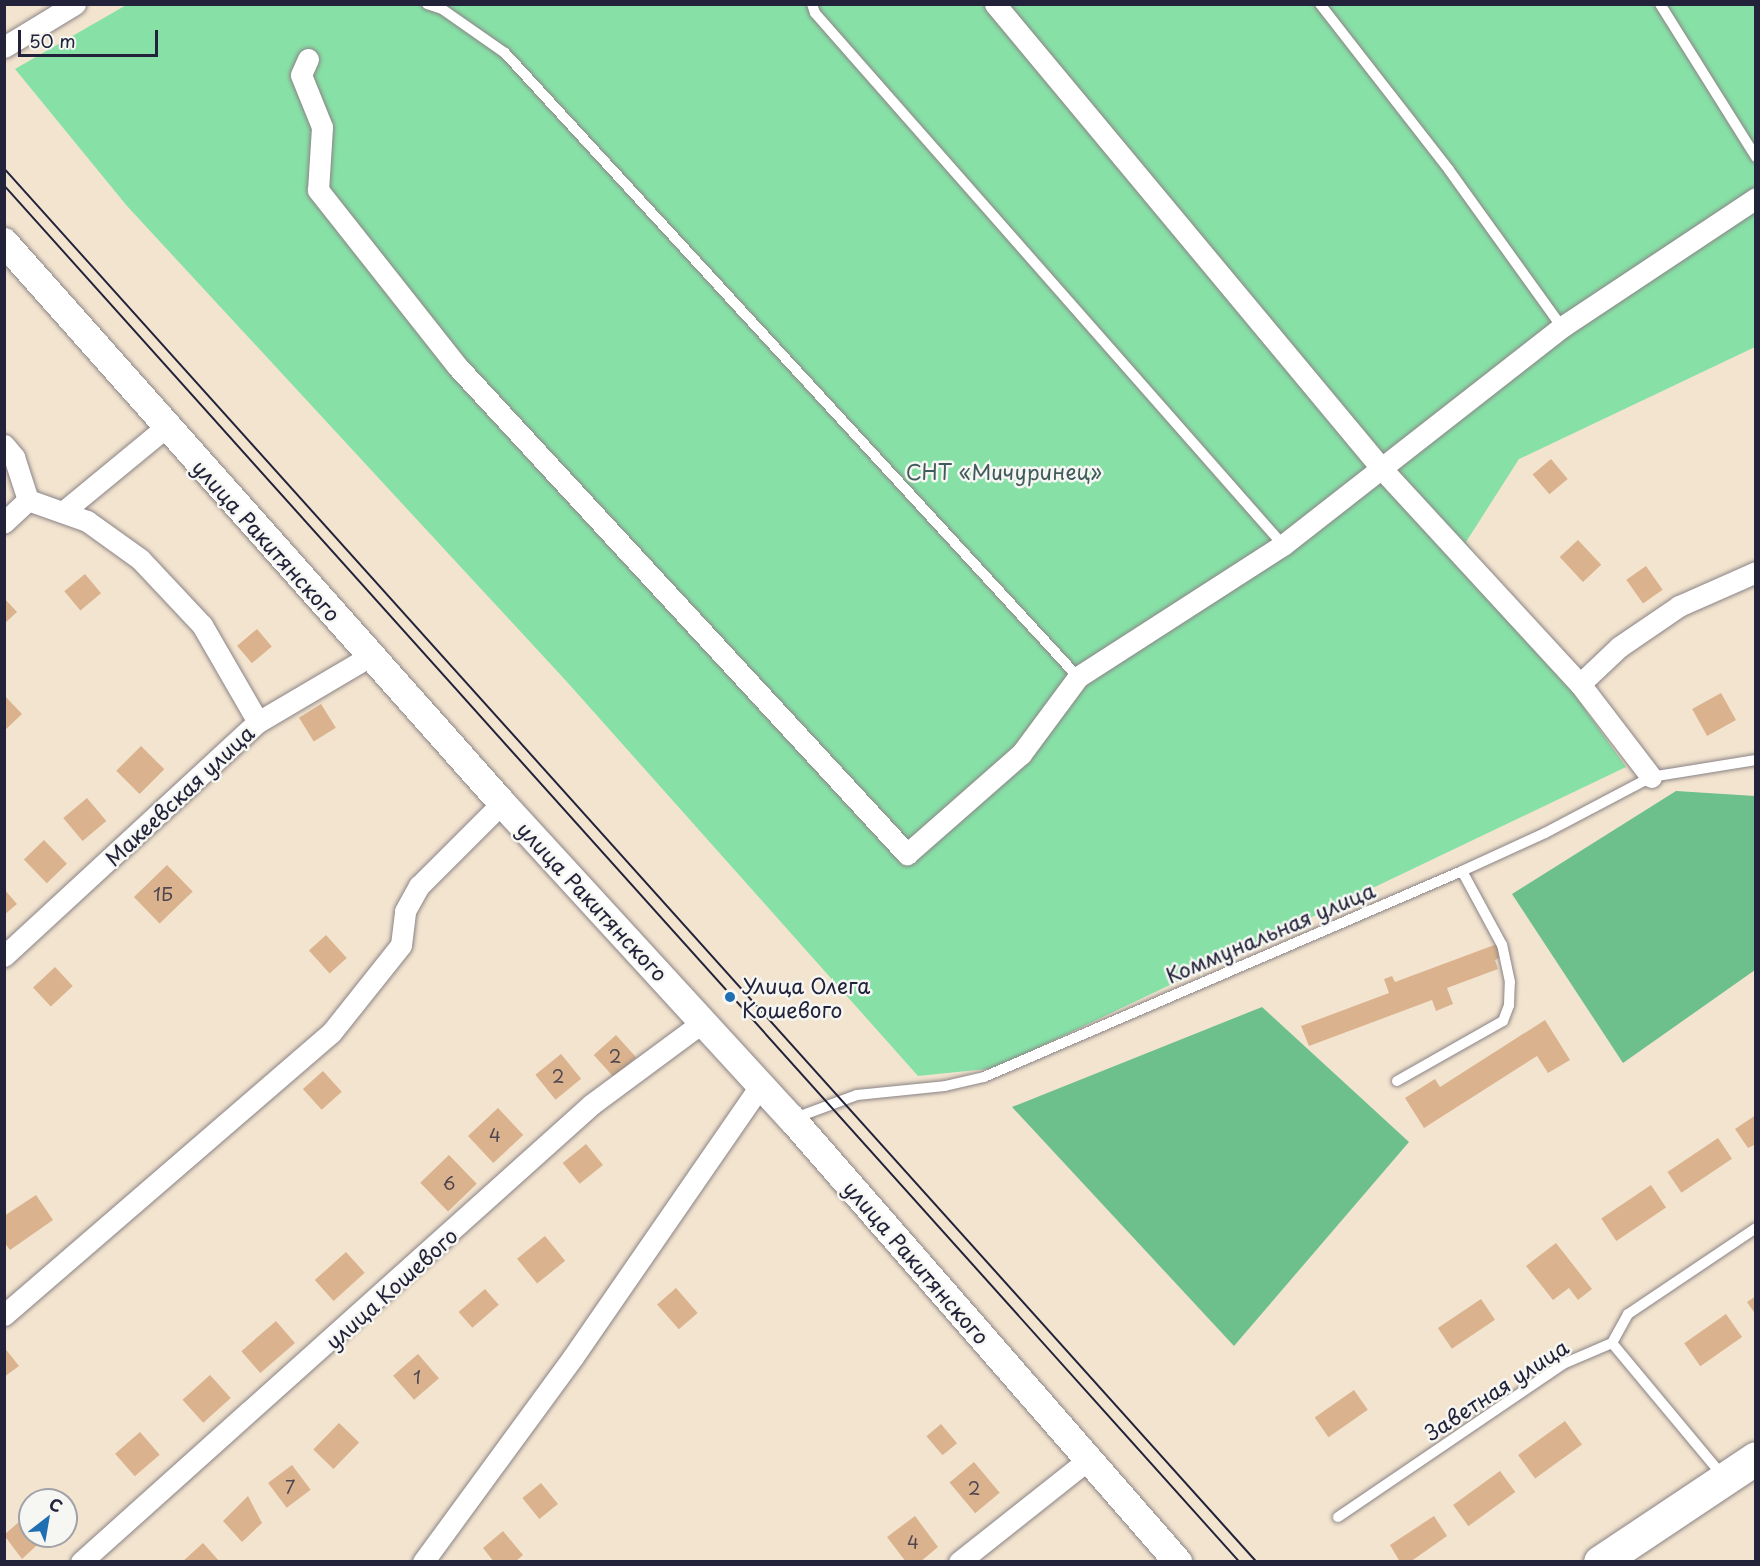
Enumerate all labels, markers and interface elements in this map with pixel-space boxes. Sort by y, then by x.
scale bar [21,18,160,56]
text: 50 m [29,27,76,54]
street label: улица Ракитянского [188,454,346,626]
park label: СНТ «Мичуринец» [906,458,1102,484]
street label: Макеевская улица [99,719,259,871]
street label: улица Ракитянского [513,816,673,986]
street label: Коммунальная улица [1161,876,1379,988]
house number: 1Б [153,883,173,905]
place label: Улица Олега Кошевого [742,972,872,1022]
marker: Улица Олега Кошевого [723,990,737,1004]
house number: 2 [609,1045,621,1067]
house number: 2 [552,1065,564,1087]
house number: 4 [489,1124,501,1146]
house number: 6 [443,1172,455,1194]
street label: улица Ракитянского [839,1175,995,1349]
street label: улица Кошевого [319,1222,463,1354]
street label: Заветная улица [1419,1333,1573,1445]
house number: 1 [413,1366,421,1388]
house number: 7 [285,1476,295,1498]
house number: 2 [968,1477,980,1499]
north arrow [18,1488,78,1548]
text: С [45,1491,68,1518]
house number: 4 [907,1531,919,1553]

